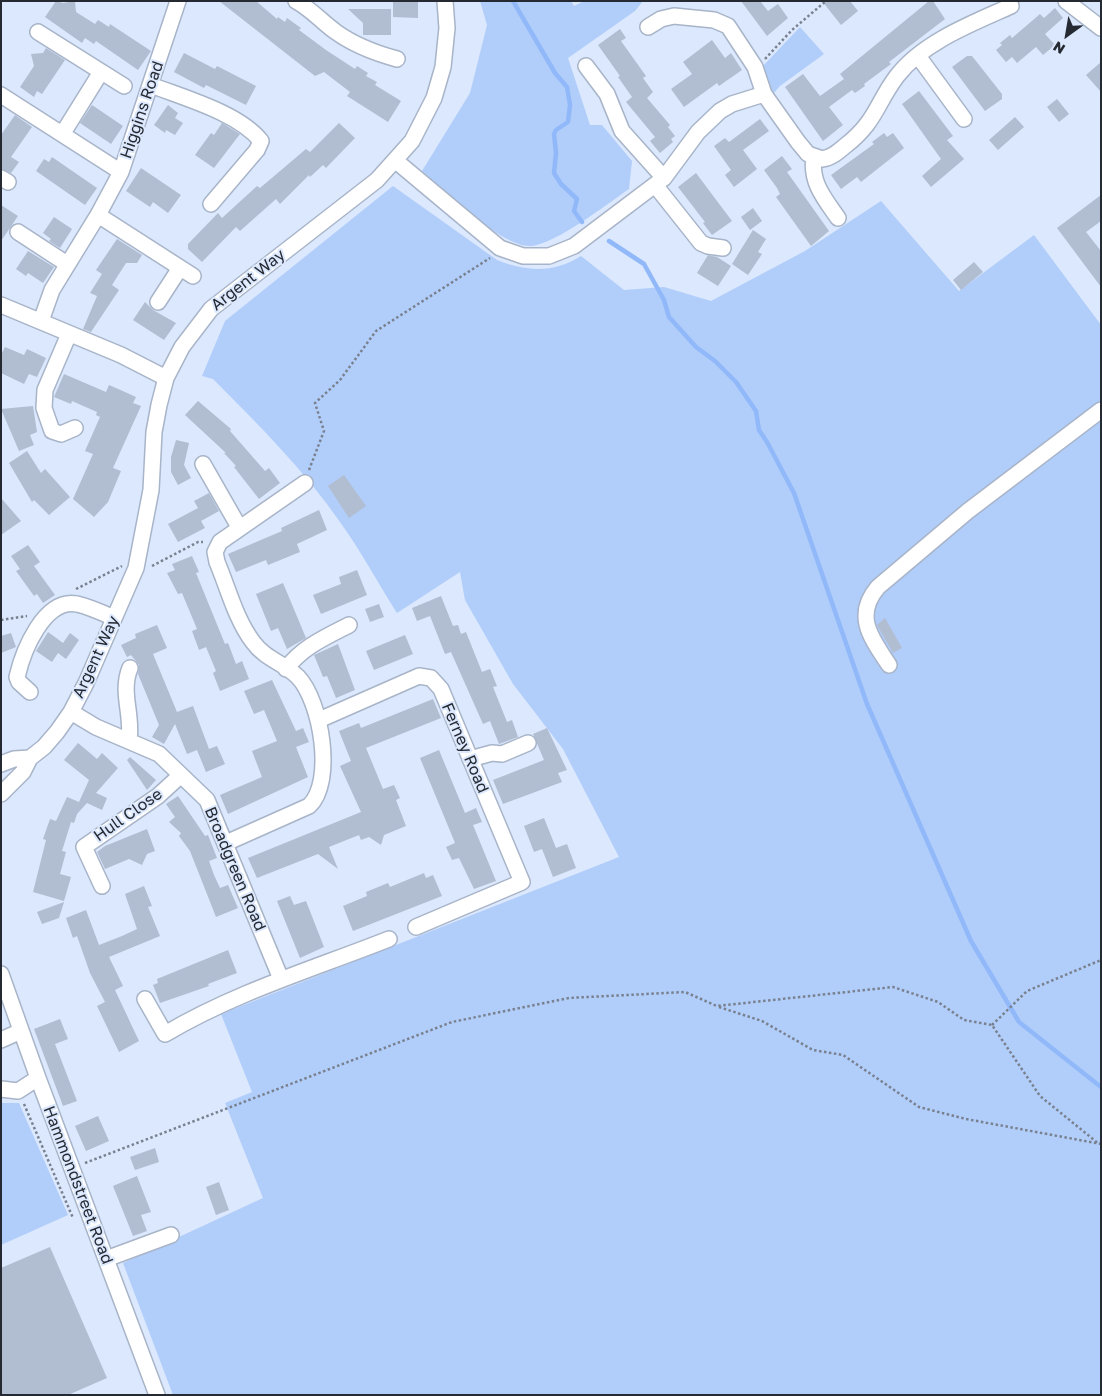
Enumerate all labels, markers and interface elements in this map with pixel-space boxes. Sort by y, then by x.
north arrow [1042,10,1092,60]
text: N [1050,38,1068,58]
street label: Higgins Road [116,59,168,161]
street label: Argent Way [207,245,289,315]
street label: Argent Way [69,613,123,701]
street label: Ferney Road [437,700,493,796]
street label: Hull Close [90,784,166,846]
street label: Broadgreen Road [200,804,270,934]
street label: Hammondstreet Road [39,1103,117,1267]

